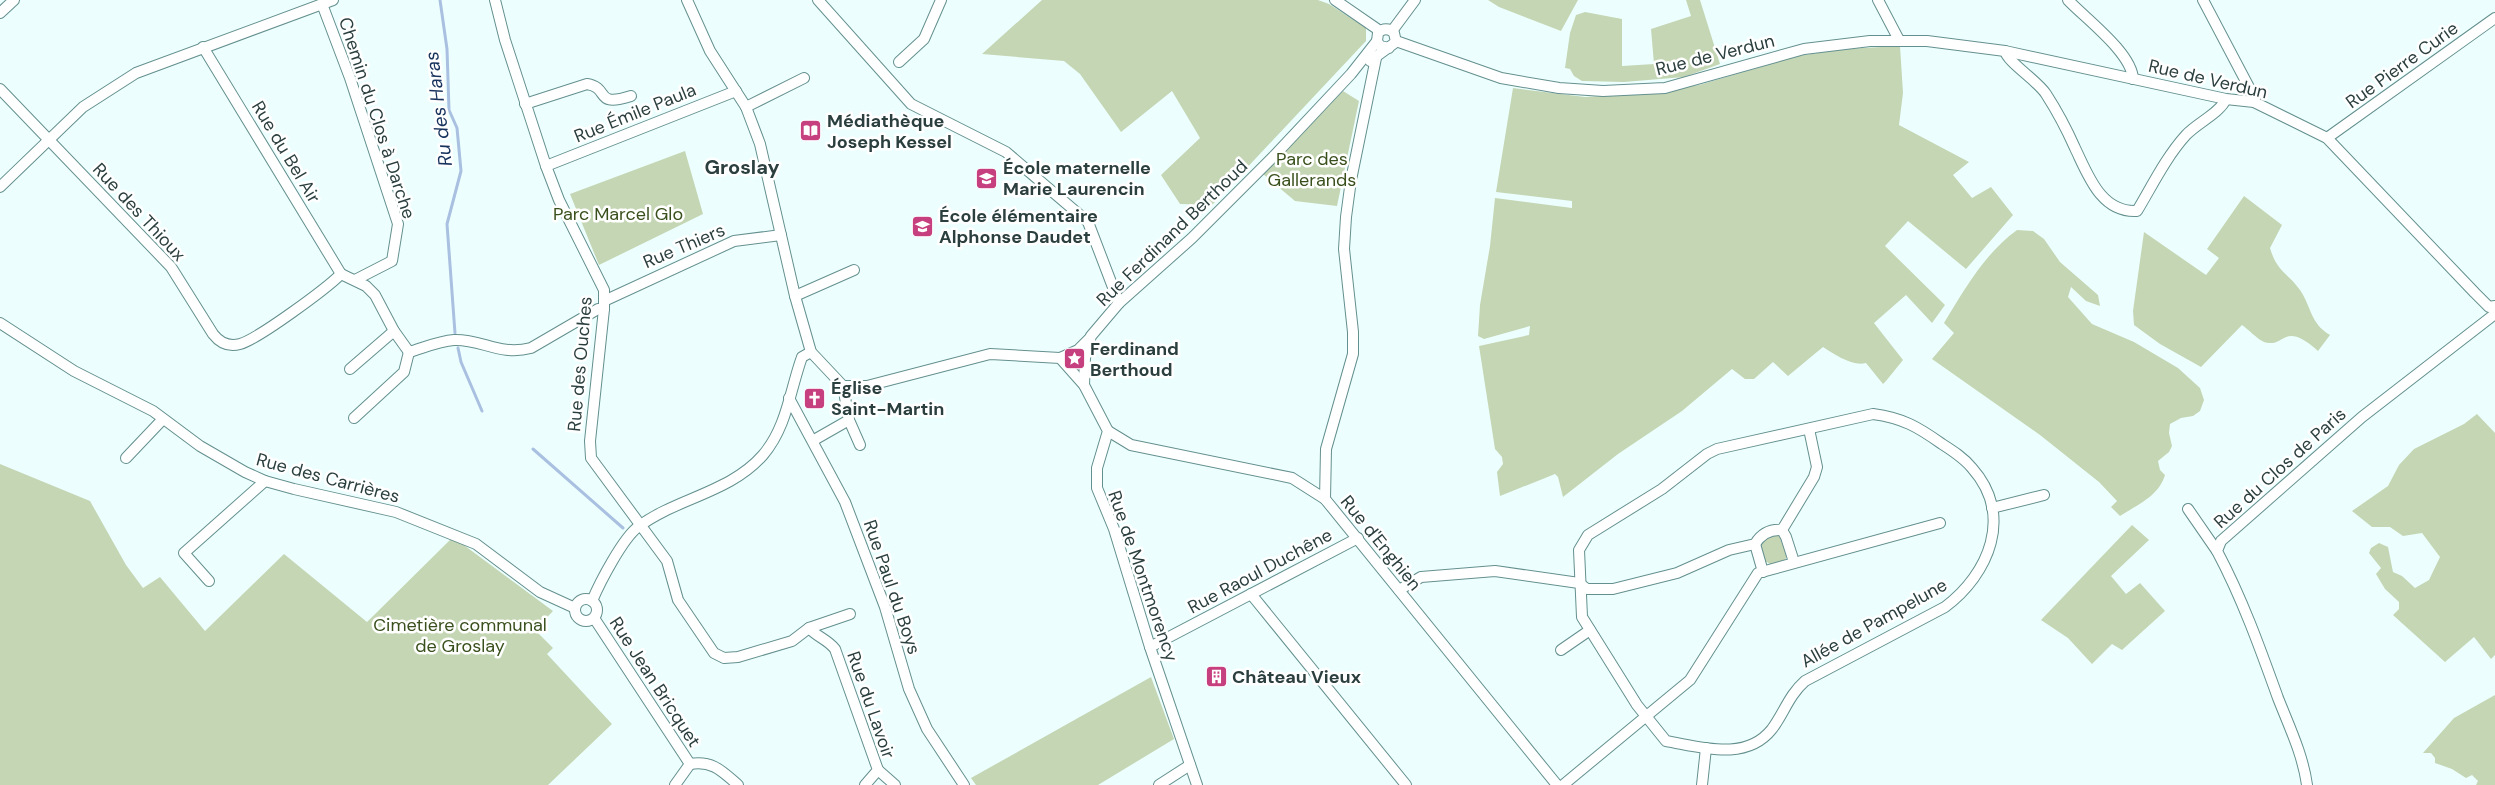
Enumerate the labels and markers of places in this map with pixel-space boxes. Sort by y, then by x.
place label: Médiathèque Joseph Kessel [827,109,952,154]
library icon: Médiathèque Joseph Kessel [799,119,823,143]
place label: École maternelle Marie Laurencin [1003,156,1151,201]
school or university icon: École maternelle Marie Laurencin [975,166,999,190]
place label: École élémentaire Alphonse Daudet [939,204,1098,249]
school or university icon: École élémentaire Alphonse Daudet [911,214,935,238]
place label: Ferdinand Berthoud [1090,337,1179,382]
place icon: Ferdinand Berthoud [1062,347,1086,371]
place label: Église Saint-Martin [831,376,944,421]
church icon: Église Saint-Martin [803,386,827,410]
building icon: Château Vieux [1204,665,1228,689]
place label: Château Vieux [1232,665,1361,689]

